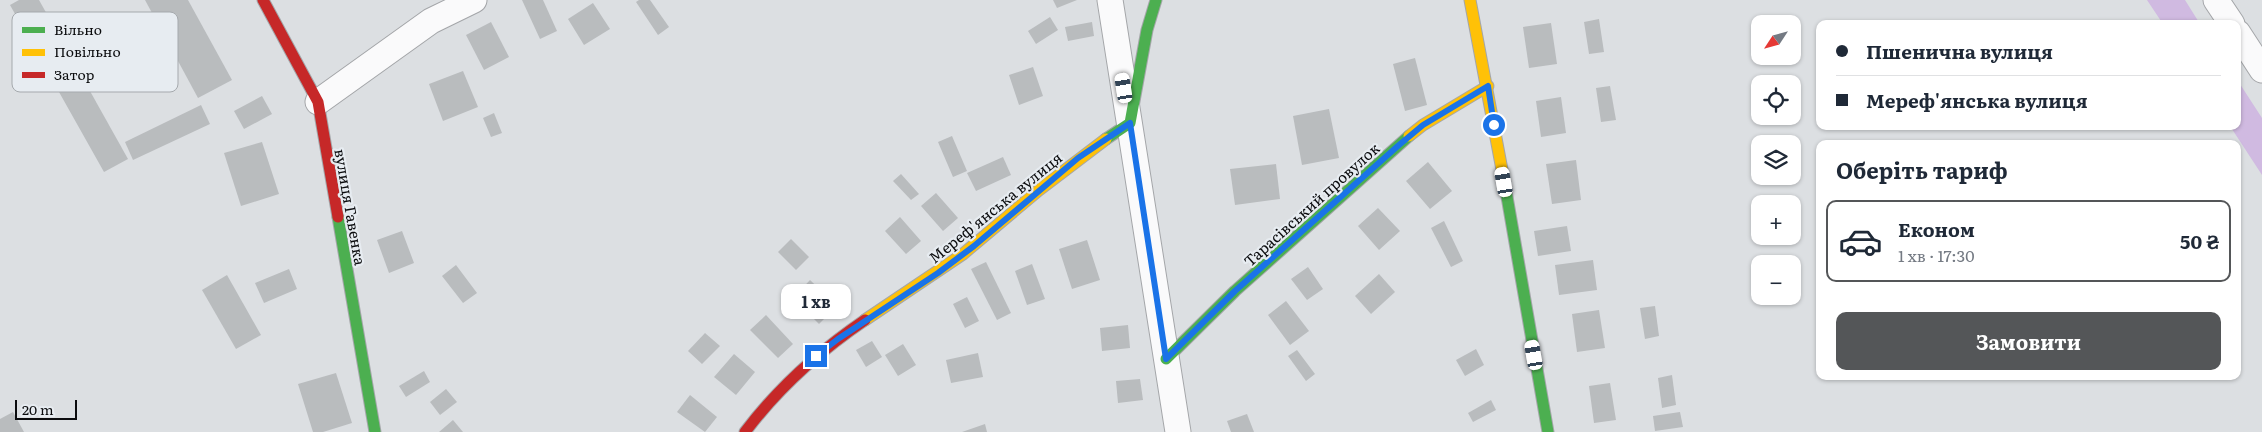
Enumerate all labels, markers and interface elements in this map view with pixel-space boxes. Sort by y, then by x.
legend [12,12,178,92]
north arrow [1751,15,1801,65]
map controls [1751,15,1801,305]
text: Вільно [54,19,102,39]
text: Пшенична вулиця [1866,37,2053,65]
text: Повільно [54,41,121,61]
text: Затор [54,64,94,84]
car [1114,72,1133,104]
button: locate [1751,75,1801,125]
text: Мереф'янська вулиця [1866,86,2088,114]
route start [1483,114,1505,136]
button: layers [1751,135,1801,185]
street label: Тарасівський провулок [1238,136,1384,271]
street label: Мереф'янська вулиця [923,146,1067,268]
street label: вулиця Гавенка [329,147,373,268]
text: Оберіть тариф [1836,153,2008,186]
car [1494,166,1513,198]
button: + [1751,195,1801,245]
text: Економ [1898,215,1975,243]
icon: car [1838,219,1883,264]
text: 50 ₴ [2180,227,2219,255]
text: 1 хв · 17:30 [1898,243,1974,267]
button: − [1751,255,1801,305]
callout: 1 хв [781,284,851,318]
text: 1 хв [801,289,831,313]
button: Замовити [1836,312,2221,370]
car [1524,339,1543,371]
route end [805,345,827,367]
scale bar [15,397,78,420]
text: 20 m [22,399,54,419]

